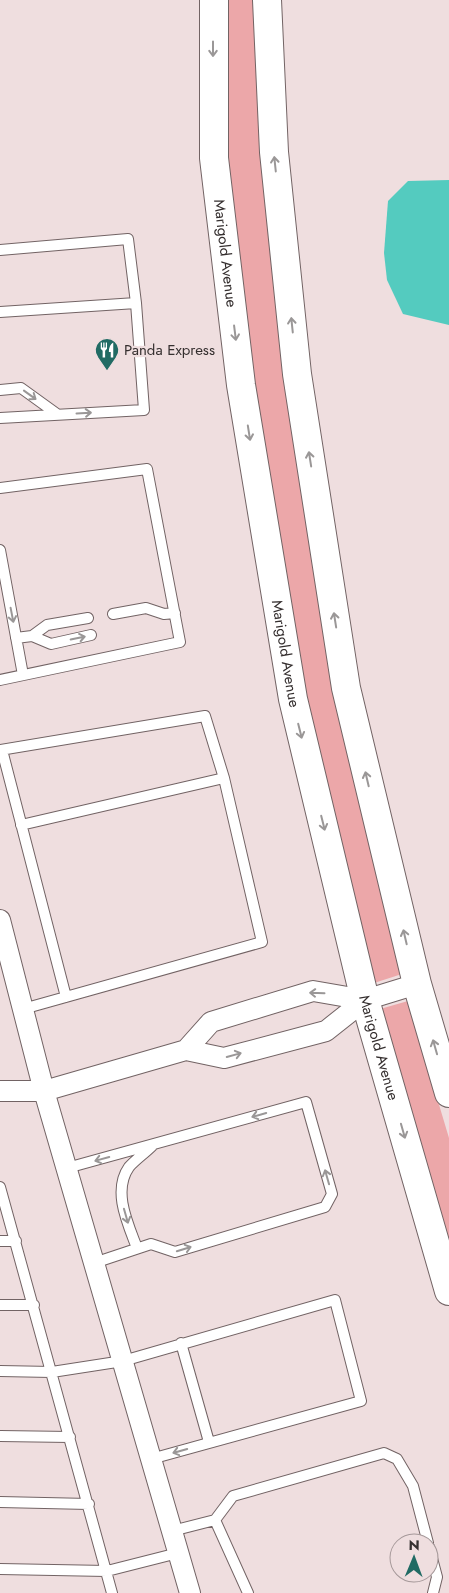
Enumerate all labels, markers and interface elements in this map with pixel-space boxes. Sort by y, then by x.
one-way arrow [208,40,218,56]
one-way arrow [271,156,280,172]
street label: Marigold Avenue [208,198,243,309]
one-way arrow [287,318,297,334]
one-way arrow [230,324,240,340]
restaurant icon: Panda Express [94,337,120,371]
place label: Panda Express [124,339,215,361]
one-way arrow [23,390,37,400]
one-way arrow [75,408,91,417]
one-way arrow [244,425,254,441]
one-way arrow [305,451,315,467]
street label: Marigold Avenue [266,598,306,710]
one-way arrow [8,607,17,623]
one-way arrow [330,612,340,628]
one-way arrow [70,633,86,642]
one-way arrow [296,723,305,739]
one-way arrow [362,771,371,787]
one-way arrow [319,815,328,831]
one-way arrow [400,929,409,945]
one-way arrow [309,988,325,997]
street label: Marigold Avenue [353,992,404,1103]
one-way arrow [430,1039,440,1055]
one-way arrow [225,1050,241,1059]
one-way arrow [251,1111,267,1121]
one-way arrow [398,1122,408,1138]
one-way arrow [95,1154,111,1164]
one-way arrow [322,1169,332,1185]
one-way arrow [122,1207,132,1223]
one-way arrow [175,1244,191,1254]
one-way arrow [173,1446,189,1456]
north arrow [389,1533,439,1583]
text: N [408,1535,420,1555]

